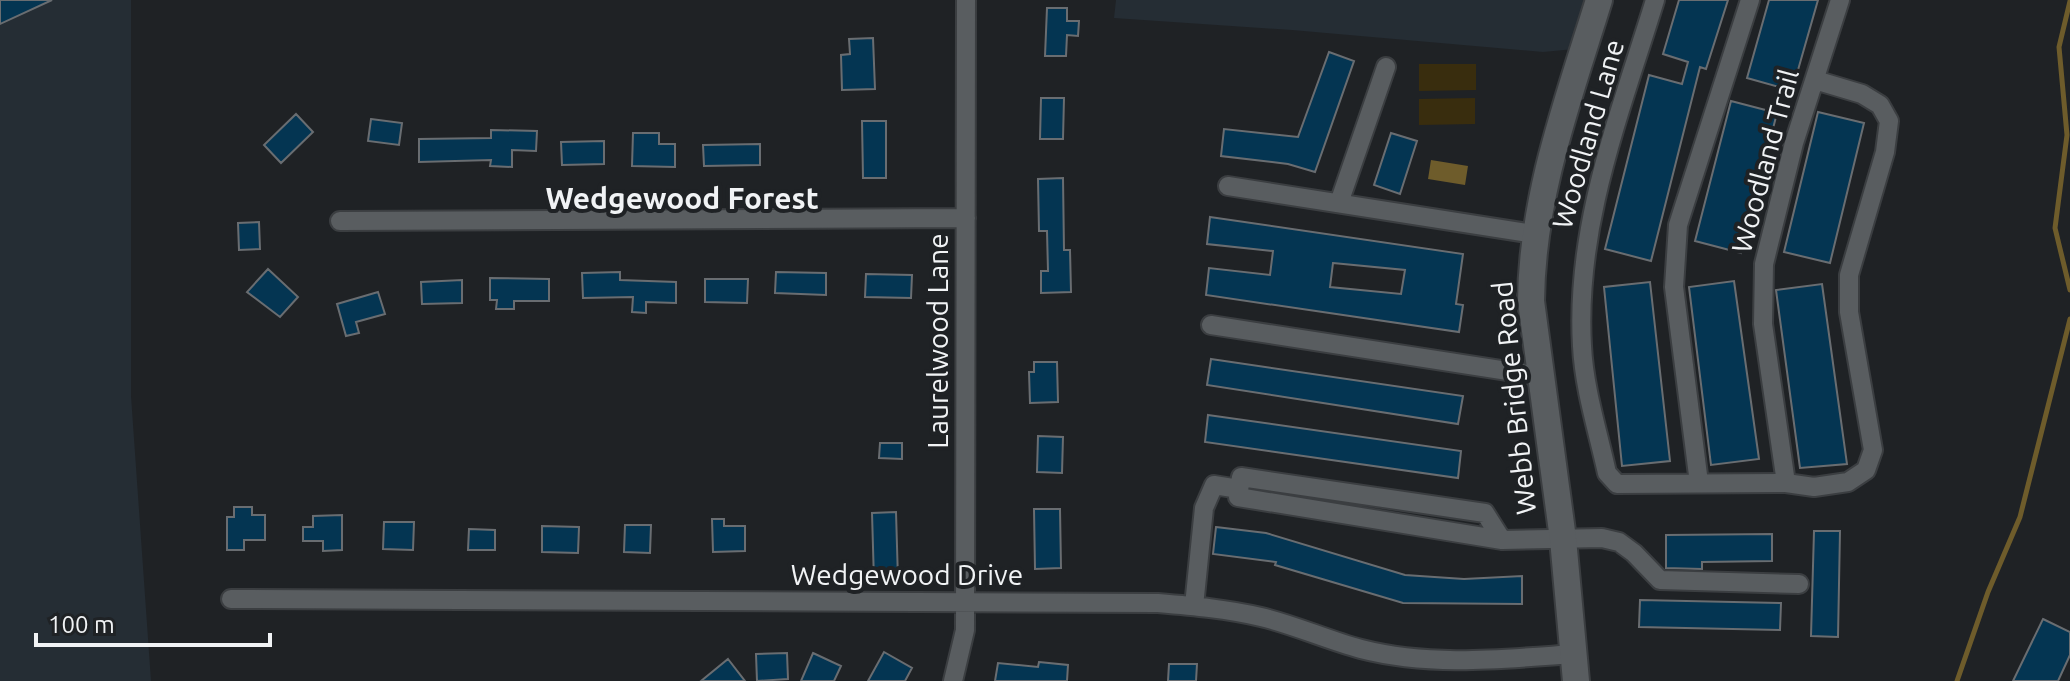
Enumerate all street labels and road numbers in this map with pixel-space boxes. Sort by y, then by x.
street label: Woodland Lane [1546,36,1629,232]
street label: Woodland Trail [1725,66,1804,256]
street label: Laurelwood Lane [922,233,953,449]
street label: Webb Bridge Road [1486,280,1541,516]
street label: Wedgewood Drive [791,559,1023,590]

